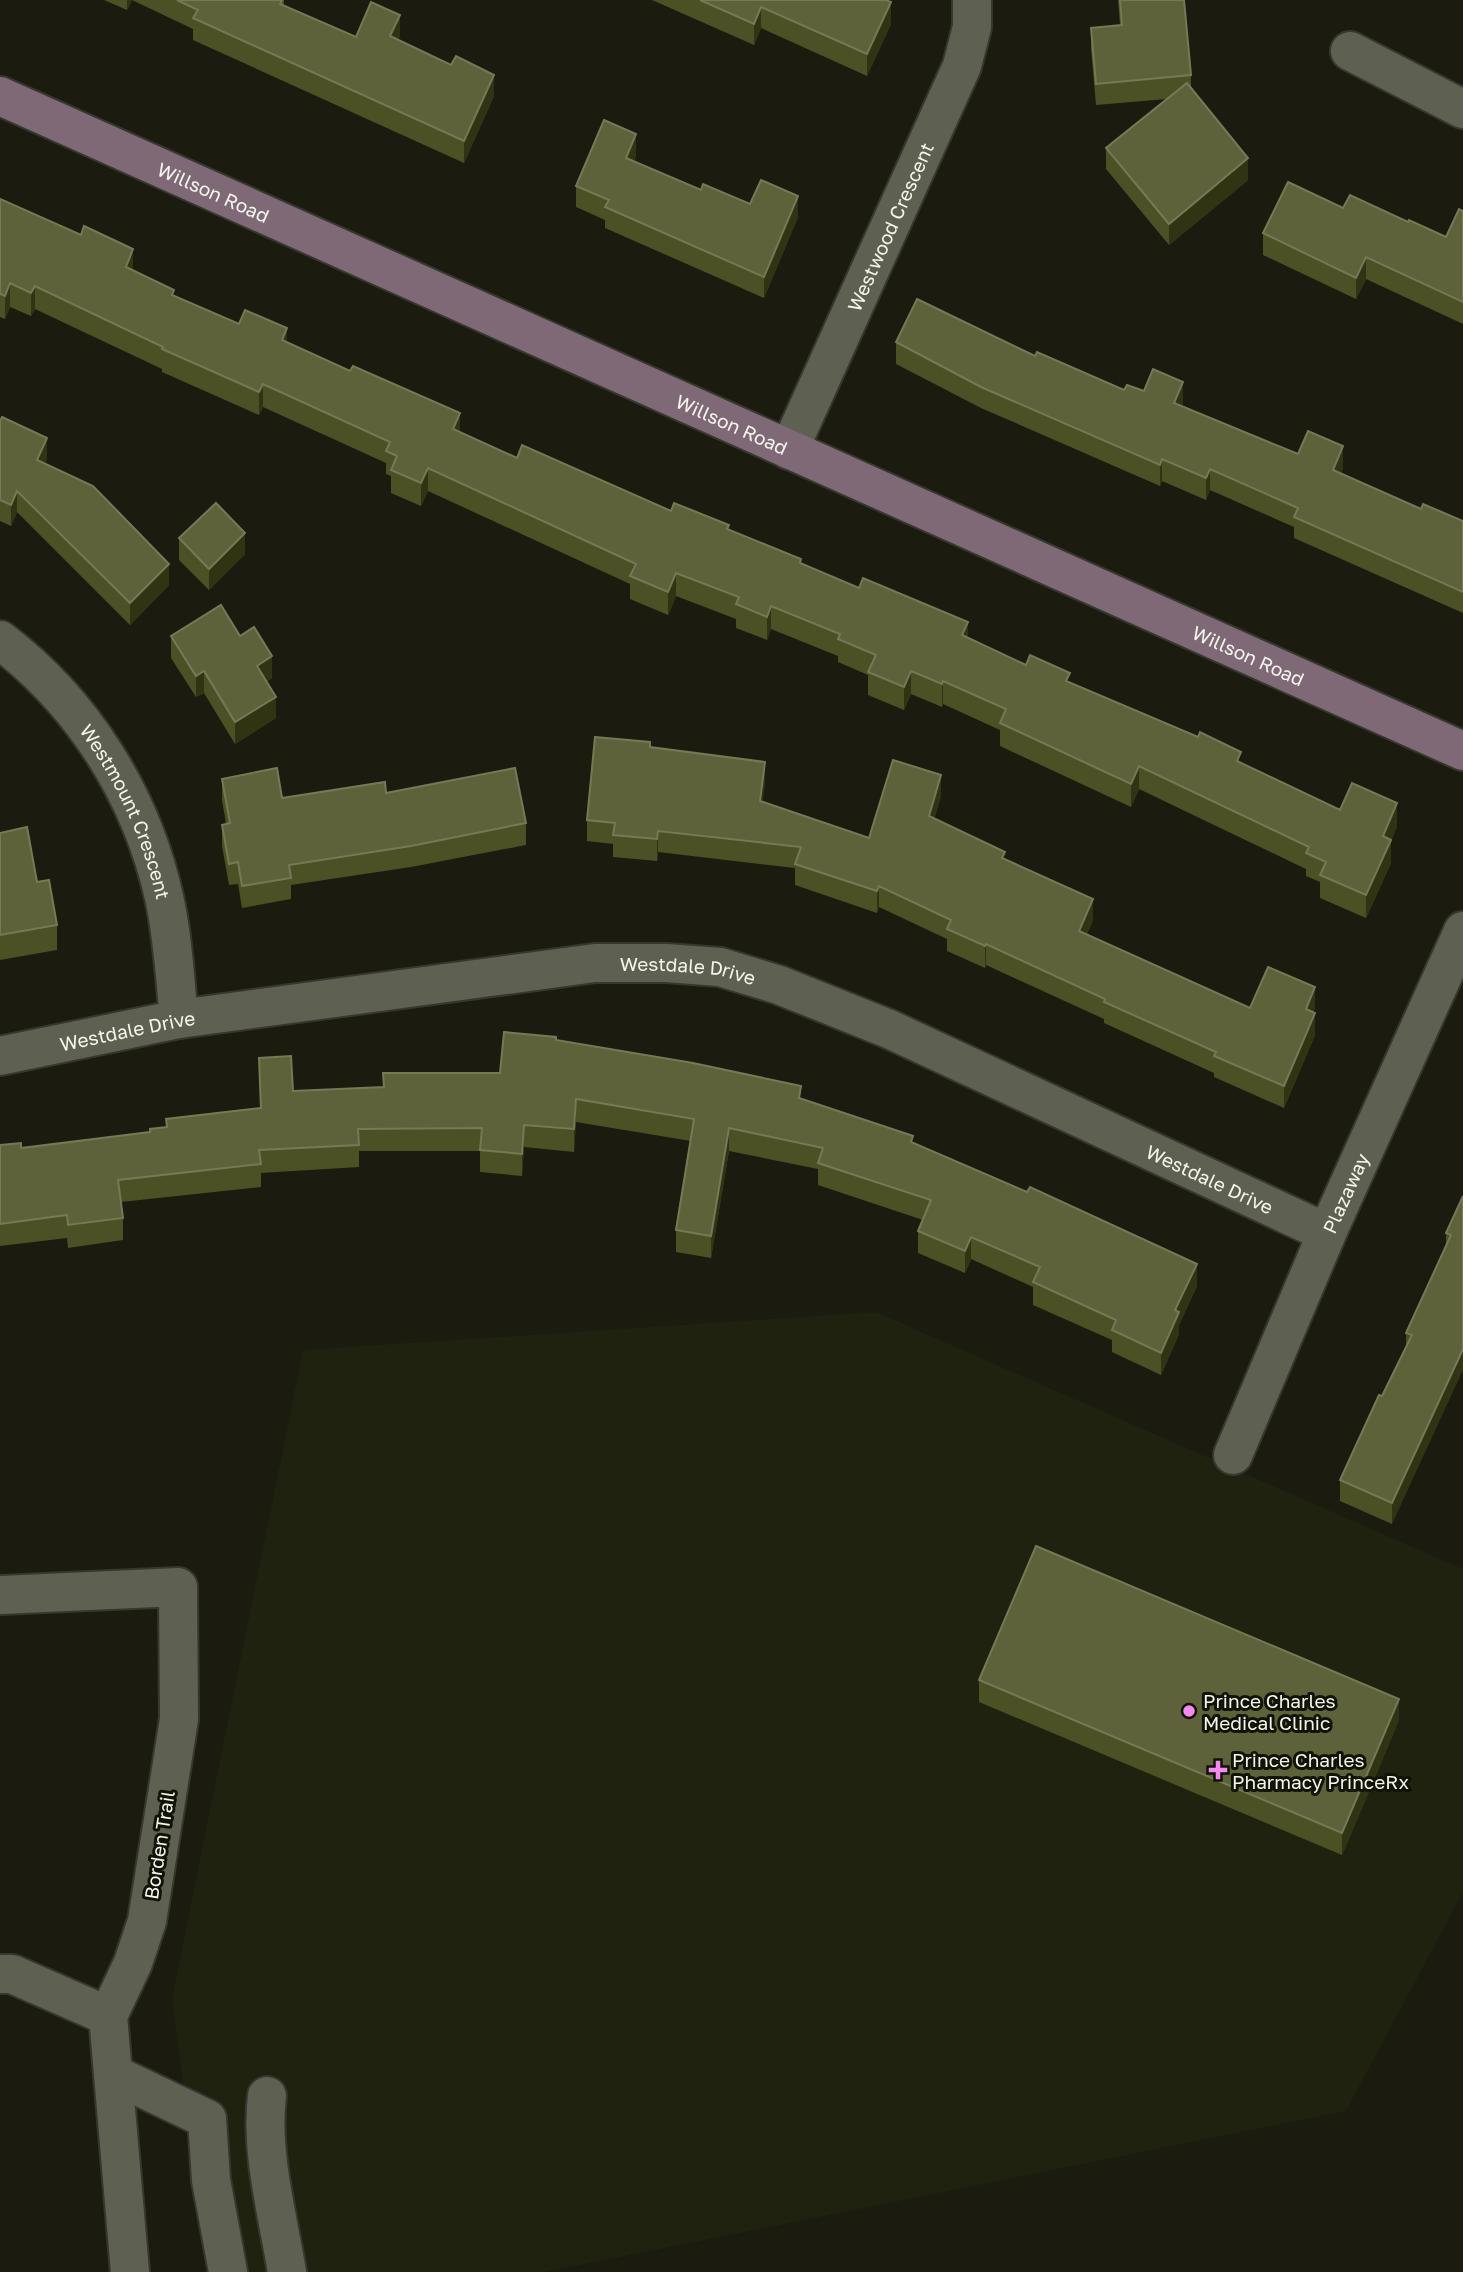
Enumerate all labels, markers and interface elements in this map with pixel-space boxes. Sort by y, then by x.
street label: Westwood Crescent [842,139,938,315]
street label: Willson Road [154,157,273,227]
street label: Willson Road [673,389,791,459]
street label: Willson Road [1189,620,1308,690]
street label: Westmount Crescent [76,719,176,901]
street label: Westdale Drive [620,952,759,989]
street label: Westdale Drive [58,1005,196,1055]
street label: Westdale Drive [1143,1139,1277,1218]
street label: Plazaway [1317,1149,1373,1237]
place label: Prince Charles Medical Clinic [1203,1689,1336,1734]
marker: Prince Charles Medical Clinic [1181,1703,1197,1719]
place label: Prince Charles Pharmacy PrinceRx [1232,1748,1409,1793]
marker: Prince Charles Pharmacy PrinceRx [1210,1762,1226,1778]
street label: Borden Trail [139,1789,179,1901]

